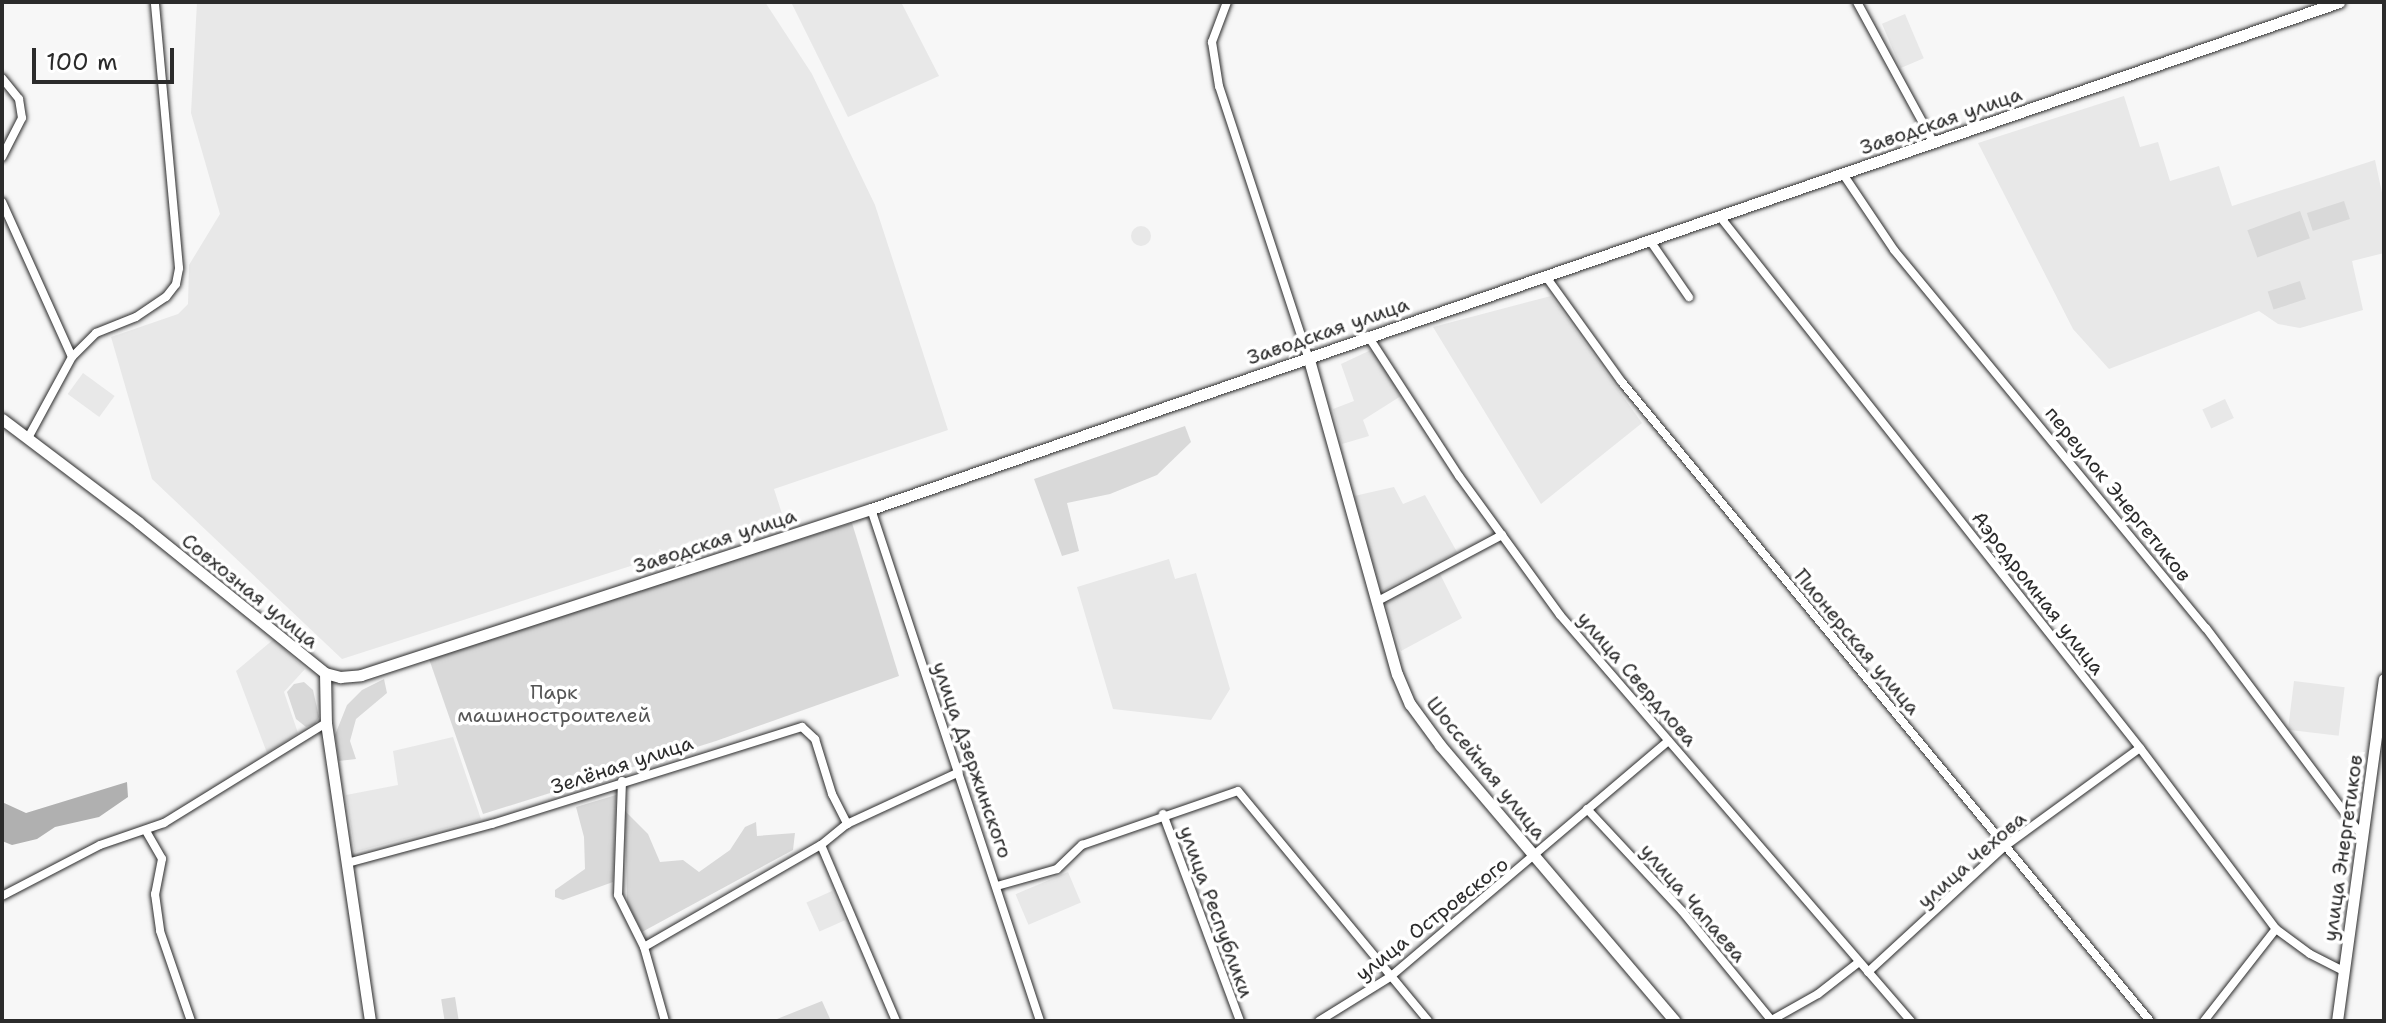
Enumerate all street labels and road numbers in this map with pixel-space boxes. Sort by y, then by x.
street label: Заводская улица [1857,82,2025,160]
street label: Заводская улица [1244,292,1412,370]
street label: переулок Энергетиков [2040,402,2196,586]
street label: Заводская улица [631,503,799,579]
street label: Аэродромная улица [1967,506,2109,680]
street label: Совхозная улица [177,529,323,653]
street label: Пионерская улица [1789,564,1925,720]
street label: улица Свердлова [1572,607,1702,751]
street label: улица Дзержинского [927,659,1017,861]
street label: Шоссейная улица [1421,692,1551,844]
street label: Зелёная улица [548,731,696,799]
street label: улица Энергетиков [2318,753,2368,943]
street label: улица Чехова [1913,806,2031,914]
street label: улица Республики [1174,823,1258,1001]
street label: улица Чапаева [1635,839,1751,967]
street label: улица Островского [1351,852,1513,986]

